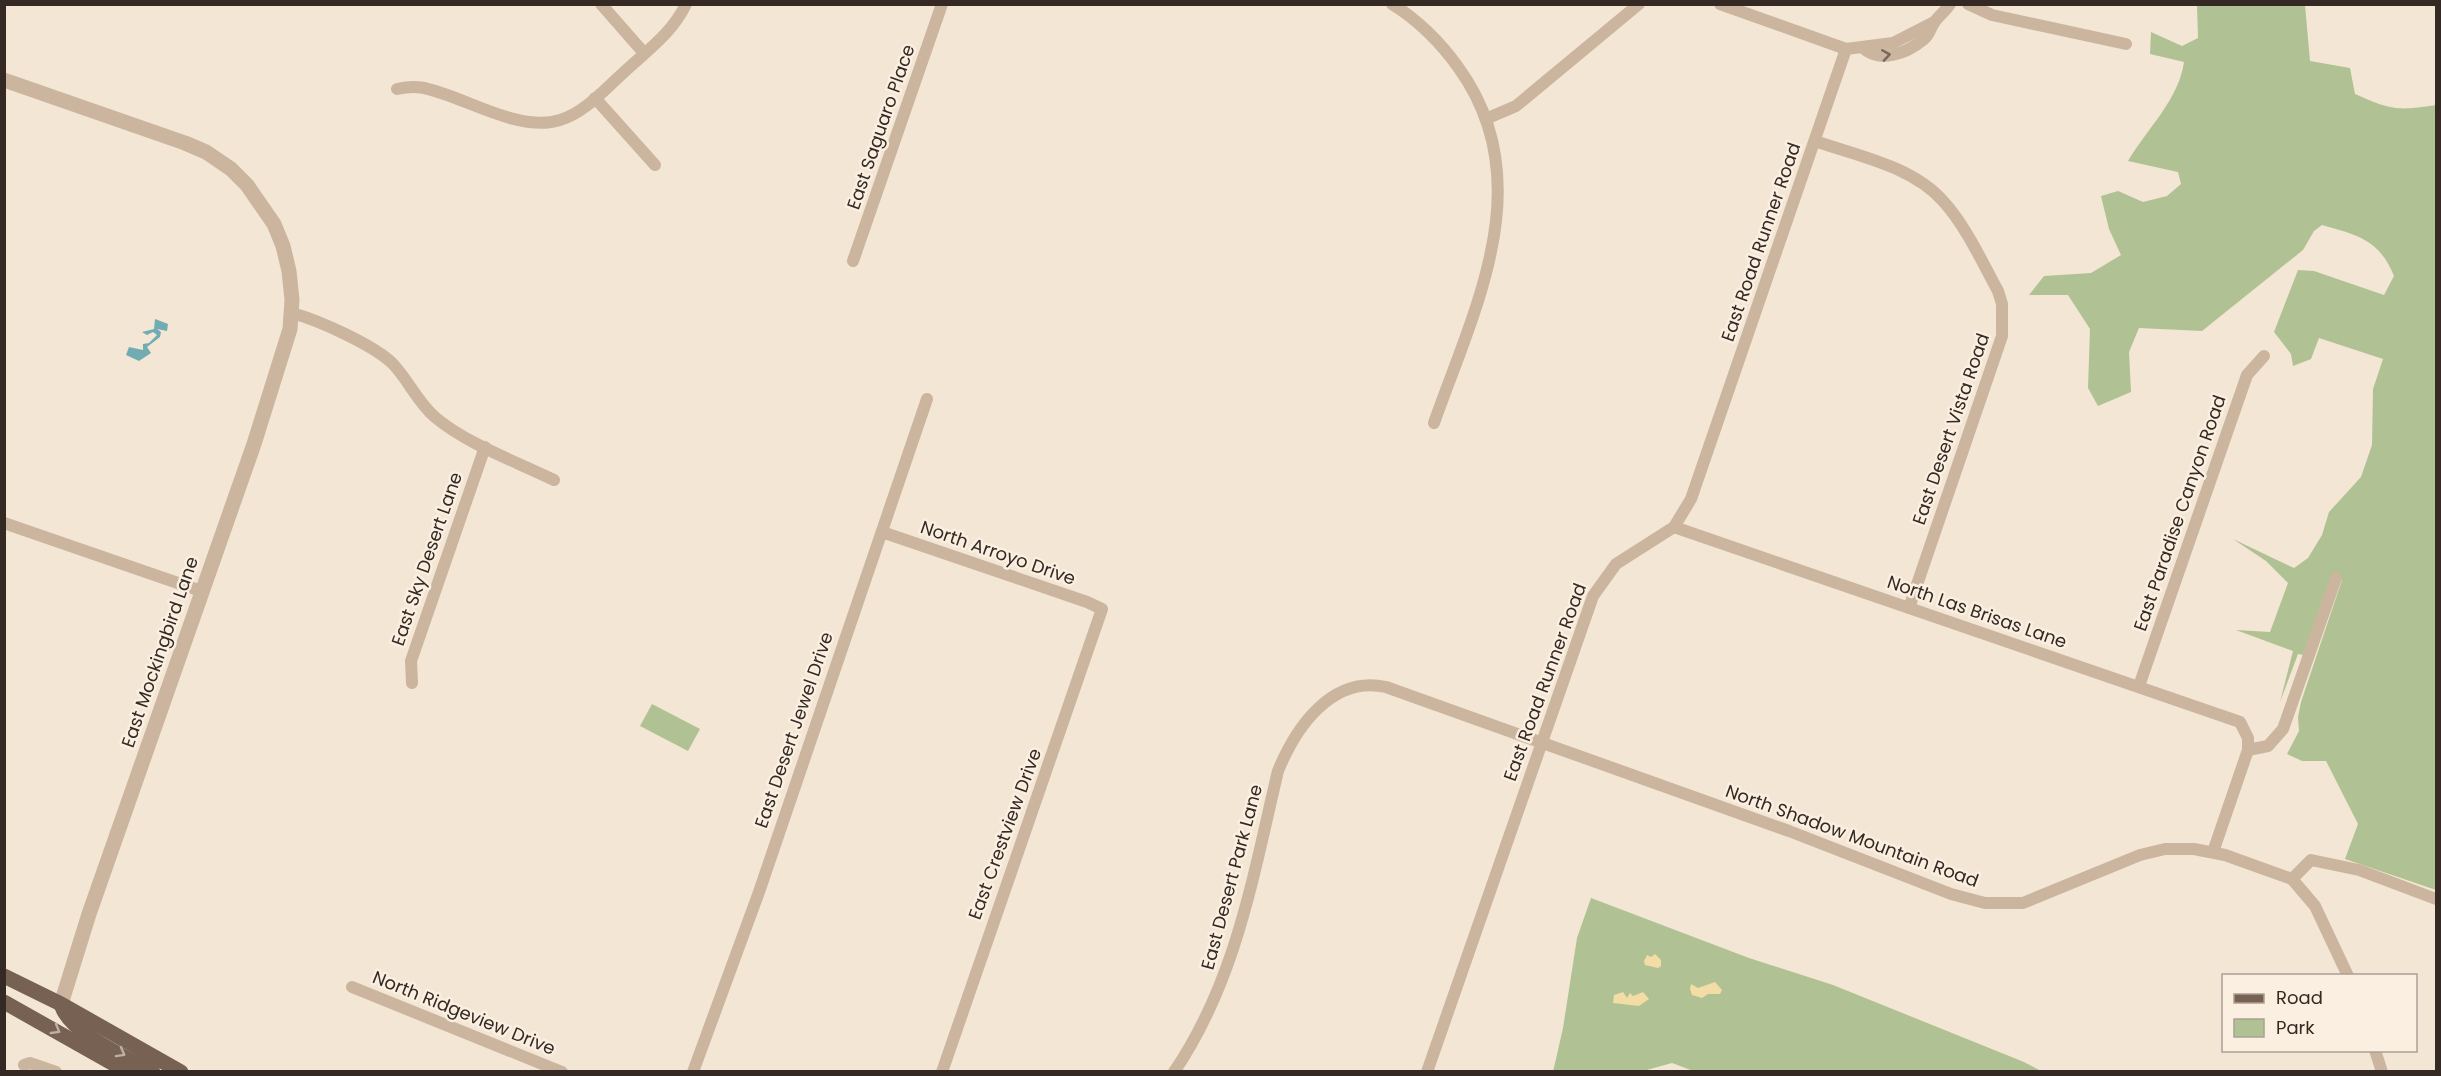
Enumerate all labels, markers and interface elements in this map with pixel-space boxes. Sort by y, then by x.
street label: East Saguaro Place [841,41,920,213]
one-way arrow [1881,49,1891,62]
street label: East Road Runner Road [1715,139,1806,345]
street label: East Desert Vista Road [1906,330,1995,528]
street label: East Paradise Canyon Road [2127,392,2232,634]
street label: East Sky Desert Lane [385,469,468,649]
street label: North Arroyo Drive [917,514,1079,591]
street label: East Mockingbird Lane [115,553,204,751]
street label: North Las Brisas Lane [1884,569,2070,654]
street label: East Road Runner Road [1497,579,1592,784]
street label: East Desert Jewel Drive [748,629,839,831]
street label: East Crestview Drive [962,745,1047,923]
street label: North Shadow Mountain Road [1722,778,1982,893]
street label: East Desert Park Lane [1195,782,1268,972]
street label: North Ridgeview Drive [369,964,559,1061]
legend [2222,974,2417,1052]
text: Road [2276,985,2323,1010]
text: Park [2276,1015,2315,1040]
one-way arrow [50,1023,60,1034]
one-way arrow [115,1046,125,1057]

